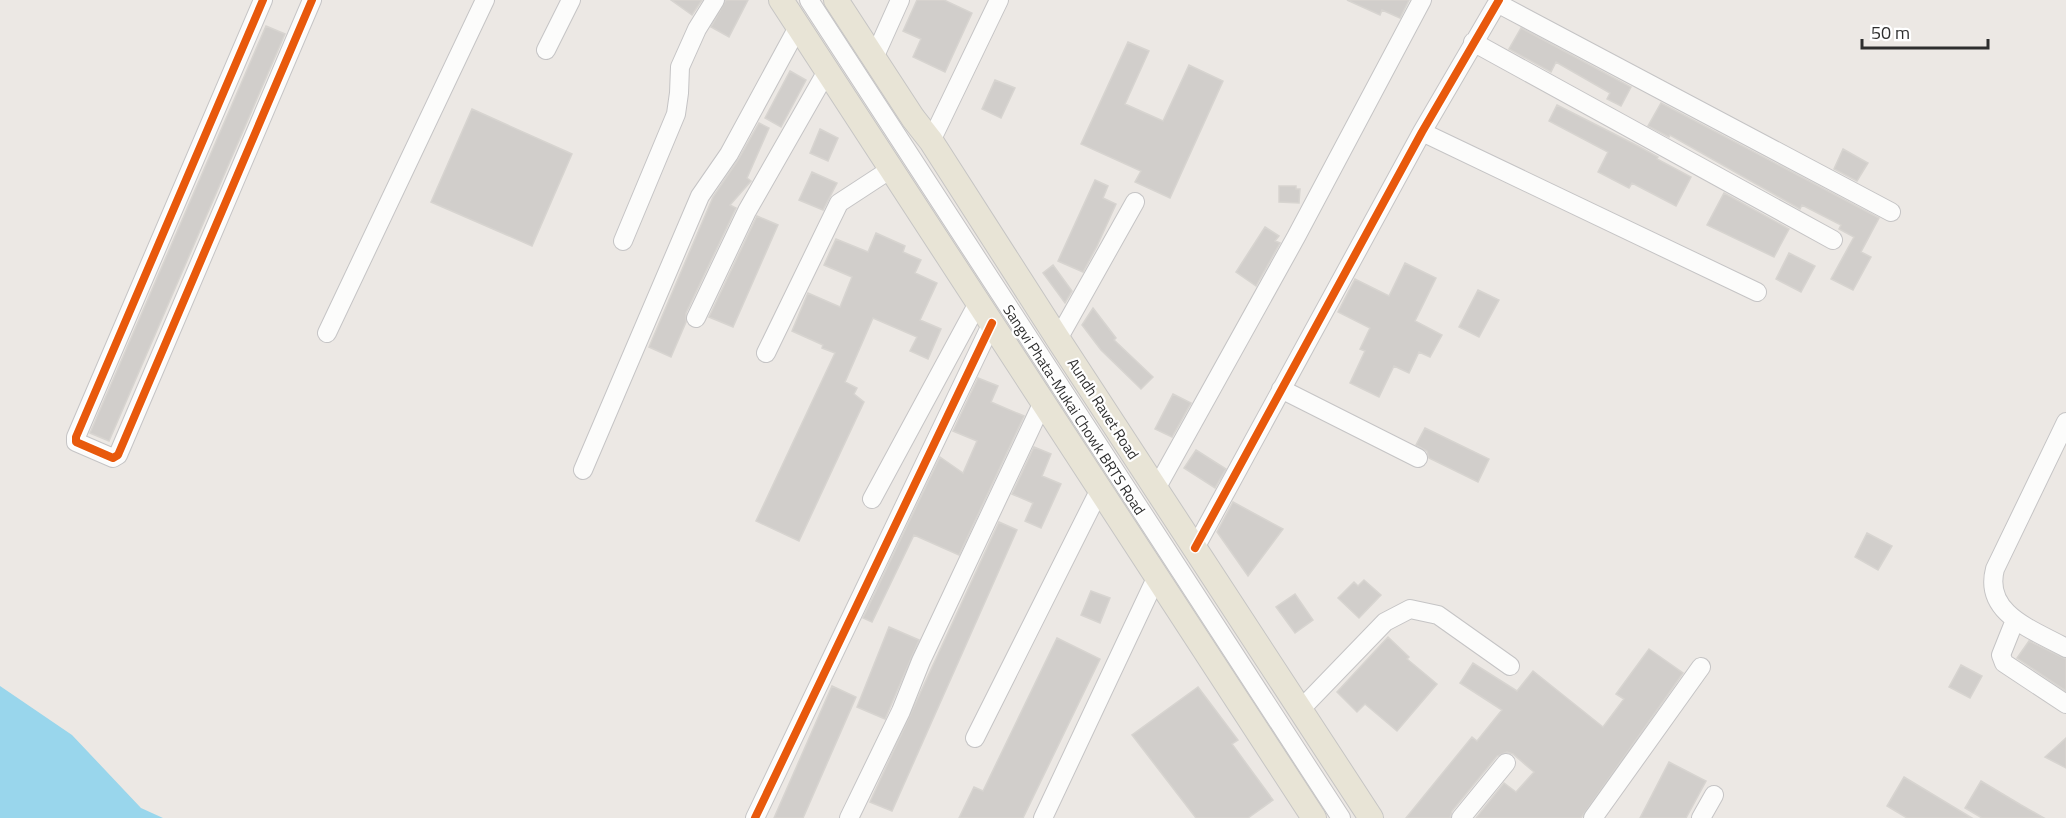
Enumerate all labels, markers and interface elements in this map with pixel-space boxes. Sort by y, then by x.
scale bar [1862,12,1988,50]
text: 50 m [1871,19,1910,46]
street label: Sangvi Phata-Mukai Chowk BRTS Road [998,300,1151,520]
street label: Aundh Ravet Road [1062,354,1145,464]

